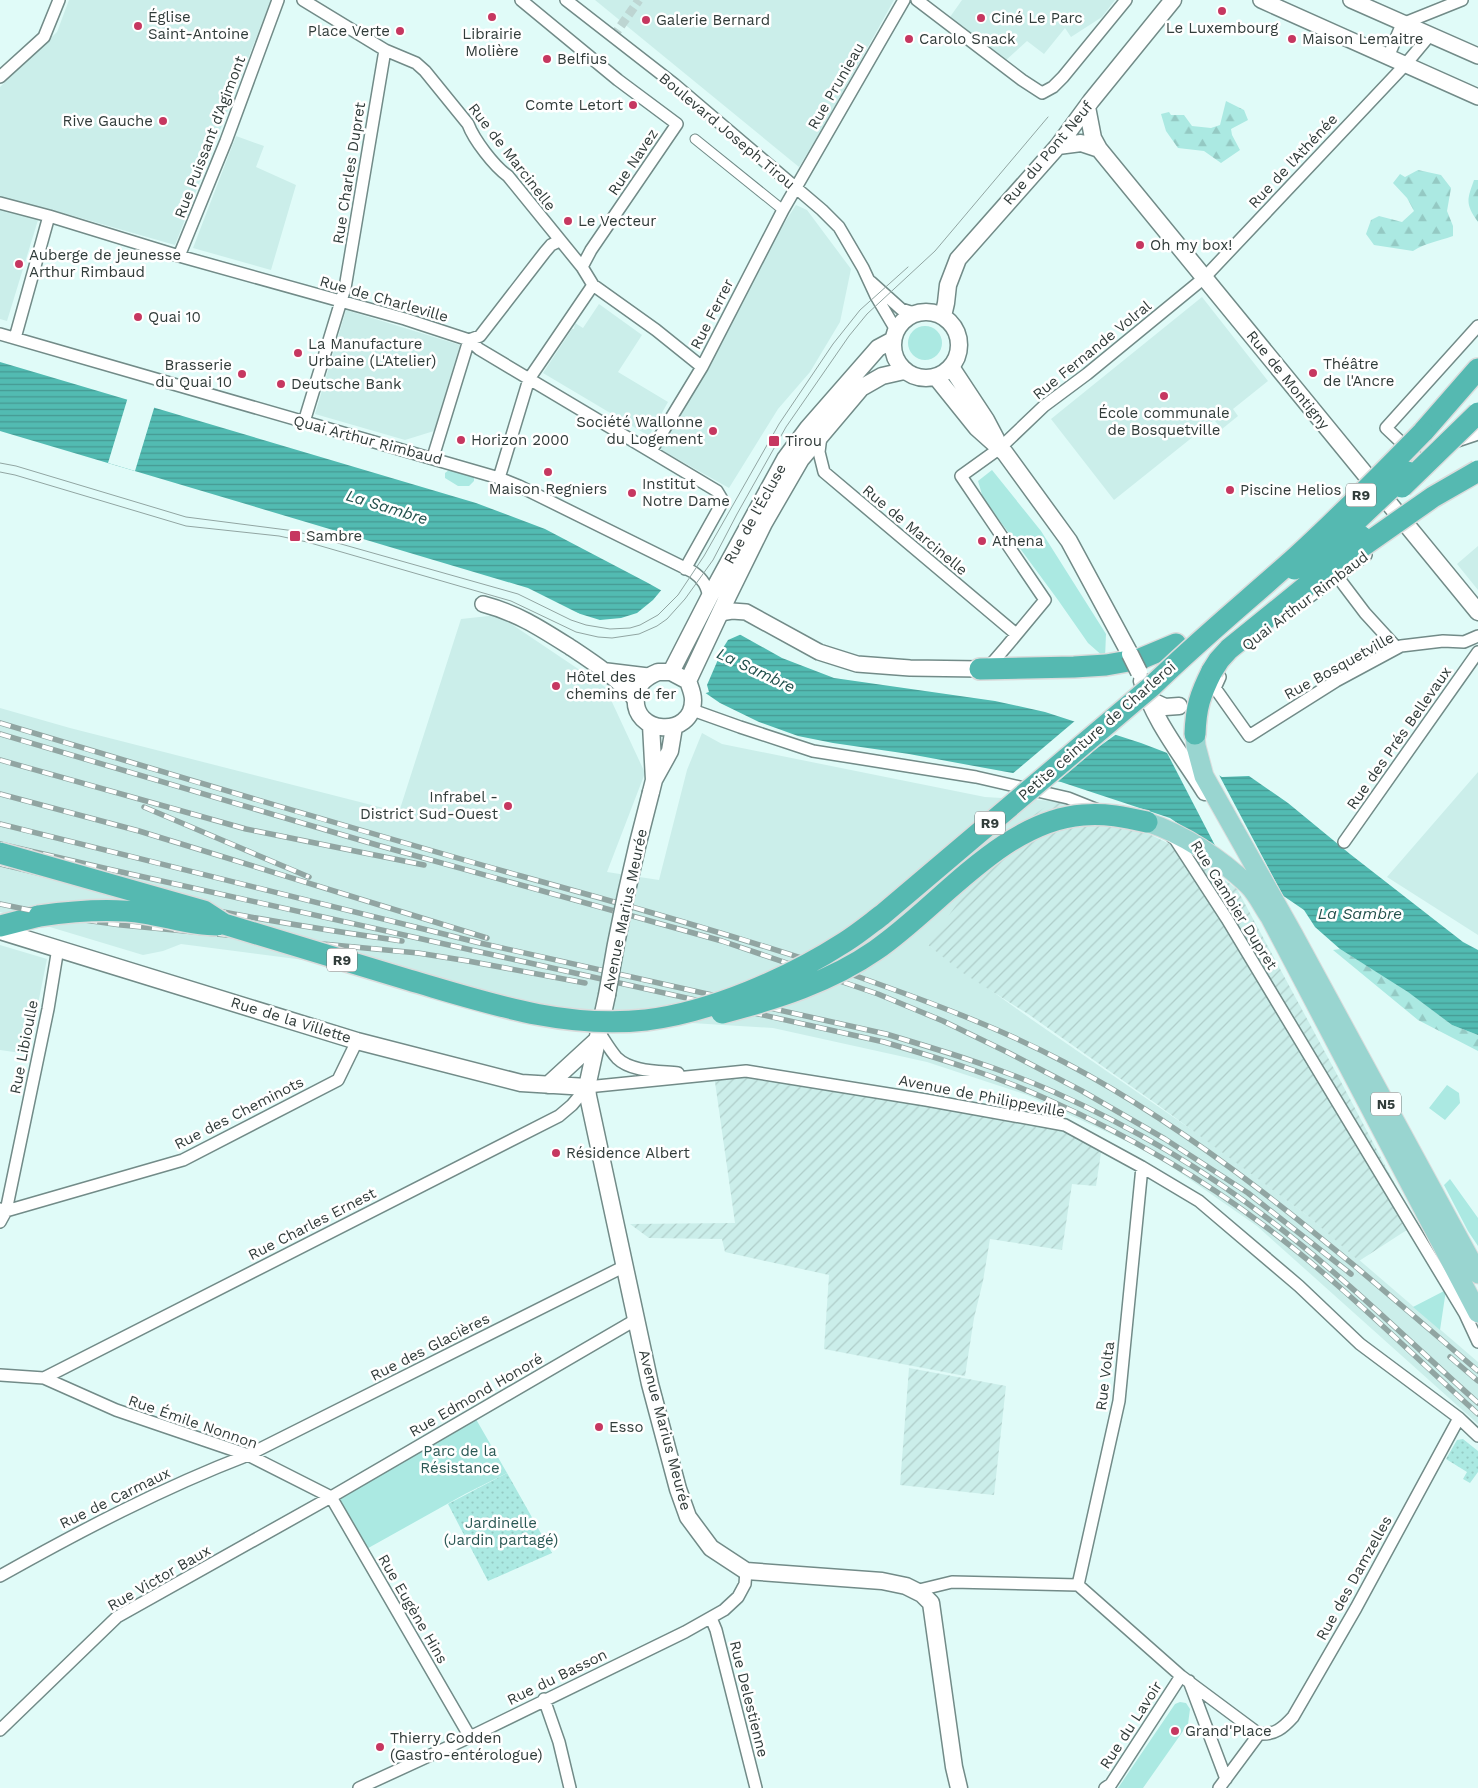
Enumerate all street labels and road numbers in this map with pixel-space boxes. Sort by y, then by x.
street label: Rue Prunieau [804,39,868,133]
street label: Rue Puissant d'Agimont [171,53,249,221]
street label: Boulevard Joseph Tirou [656,69,798,193]
street label: Rue du Pont Neuf [999,97,1097,209]
street label: Rue Charles Dupret [329,100,369,245]
street label: Rue de Marcinelle [464,100,560,214]
street label: Rue de l'Athénée [1245,110,1341,212]
street label: Rue Navez [604,125,662,199]
street label: Rue de Charleville [318,272,450,326]
street label: Rue Ferrer [687,276,737,352]
street label: Rue Fernande Volral [1029,296,1155,403]
street label: Rue de Montigny [1243,327,1334,433]
street label: Quai Arthur Rimbaud [292,411,444,469]
street label: Rue de l'Écluse [720,461,790,567]
street label: Rue de Marcinelle [859,481,971,579]
road number: R9 [1346,484,1376,506]
street label: Quai Arthur Rimbaud [1238,548,1372,654]
street label: Rue Bosquetville [1281,628,1397,704]
street label: Petite ceinture de Charleroi [1015,658,1179,804]
street label: Rue des Prés Bellevaux [1343,663,1455,813]
road number: R9 [975,811,1005,834]
street label: Avenue Marius Meurée [599,827,651,993]
street label: Rue Cambier Dupret [1187,837,1281,974]
road number: R9 [327,948,357,972]
street label: Rue de la Villette [229,993,353,1047]
street label: Rue Libioulle [6,999,42,1095]
street label: Avenue de Philippeville [897,1071,1067,1121]
street label: Rue des Cheminots [171,1073,307,1153]
road number: N5 [1371,1092,1401,1116]
street label: Rue Charles Ernest [245,1184,380,1264]
street label: Rue des Glacières [367,1309,493,1385]
street label: Rue Volta [1092,1340,1118,1412]
street label: Avenue Marius Meurée [635,1348,695,1512]
street label: Rue Edmond Honoré [406,1349,546,1441]
street label: Rue Émile Nonnon [126,1391,260,1453]
street label: Rue de Carmaux [57,1463,173,1533]
street label: Rue des Damzelles [1312,1512,1396,1644]
street label: Rue Victor Baux [104,1541,214,1615]
street label: Rue Eugène Hins [374,1551,452,1667]
street label: Rue Delestienne [726,1639,772,1759]
street label: Rue du Basson [504,1645,610,1709]
street label: Rue du Lavoir [1096,1678,1166,1772]

